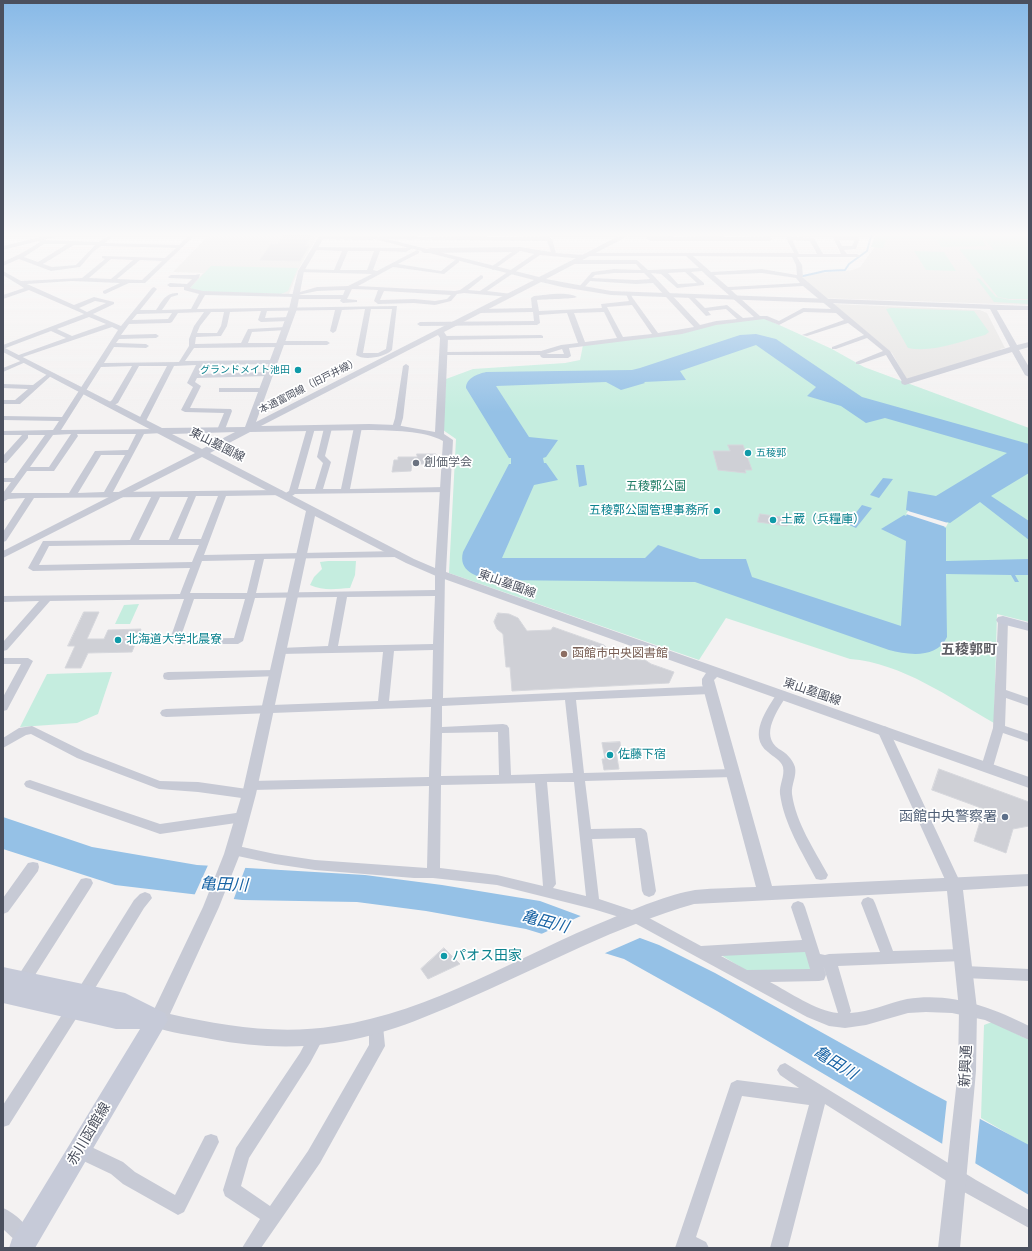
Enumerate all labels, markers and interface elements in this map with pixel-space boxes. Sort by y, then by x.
street label: 本通富岡線（旧戸井線） [257,356,361,416]
place label: グランドメイト池田 [200,364,290,376]
marker: グランドメイト池田 [293,365,303,375]
street label: 東山墓園線 [187,425,247,465]
place label: 五稜郭 [756,447,786,459]
marker: 五稜郭 [743,448,753,458]
place label: 創価学会 [424,456,472,470]
marker: 創価学会 [411,458,421,468]
park label: 五稜郭公園 [626,480,686,494]
place label: 五稜郭公園管理事務所 [589,504,709,518]
marker: 五稜郭公園管理事務所 [712,506,722,516]
place label: 土蔵（兵糧庫） [781,513,865,527]
marker: 土蔵（兵糧庫） [768,515,778,525]
street label: 東山墓園線 [476,567,538,601]
place label: 北海道大学北晨寮 [126,633,222,647]
marker: 北海道大学北晨寮 [113,635,123,645]
district label: 五稜郭町 [941,642,997,658]
place label: 函館市中央図書館 [572,647,668,661]
marker: 函館市中央図書館 [559,649,569,659]
street label: 東山墓園線 [781,675,843,709]
place label: 佐藤下宿 [618,748,666,762]
marker: 佐藤下宿 [605,750,615,760]
place label: 函館中央警察署 [899,809,997,825]
marker: 函館中央警察署 [1000,812,1010,822]
water label: 亀田川 [200,875,248,895]
water label: 亀田川 [519,907,571,937]
place label: パオス田家 [452,948,522,964]
marker: パオス田家 [439,951,449,961]
water label: 亀田川 [810,1042,860,1084]
street label: 新興通 [957,1045,975,1087]
street label: 赤川函館線 [64,1100,114,1168]

